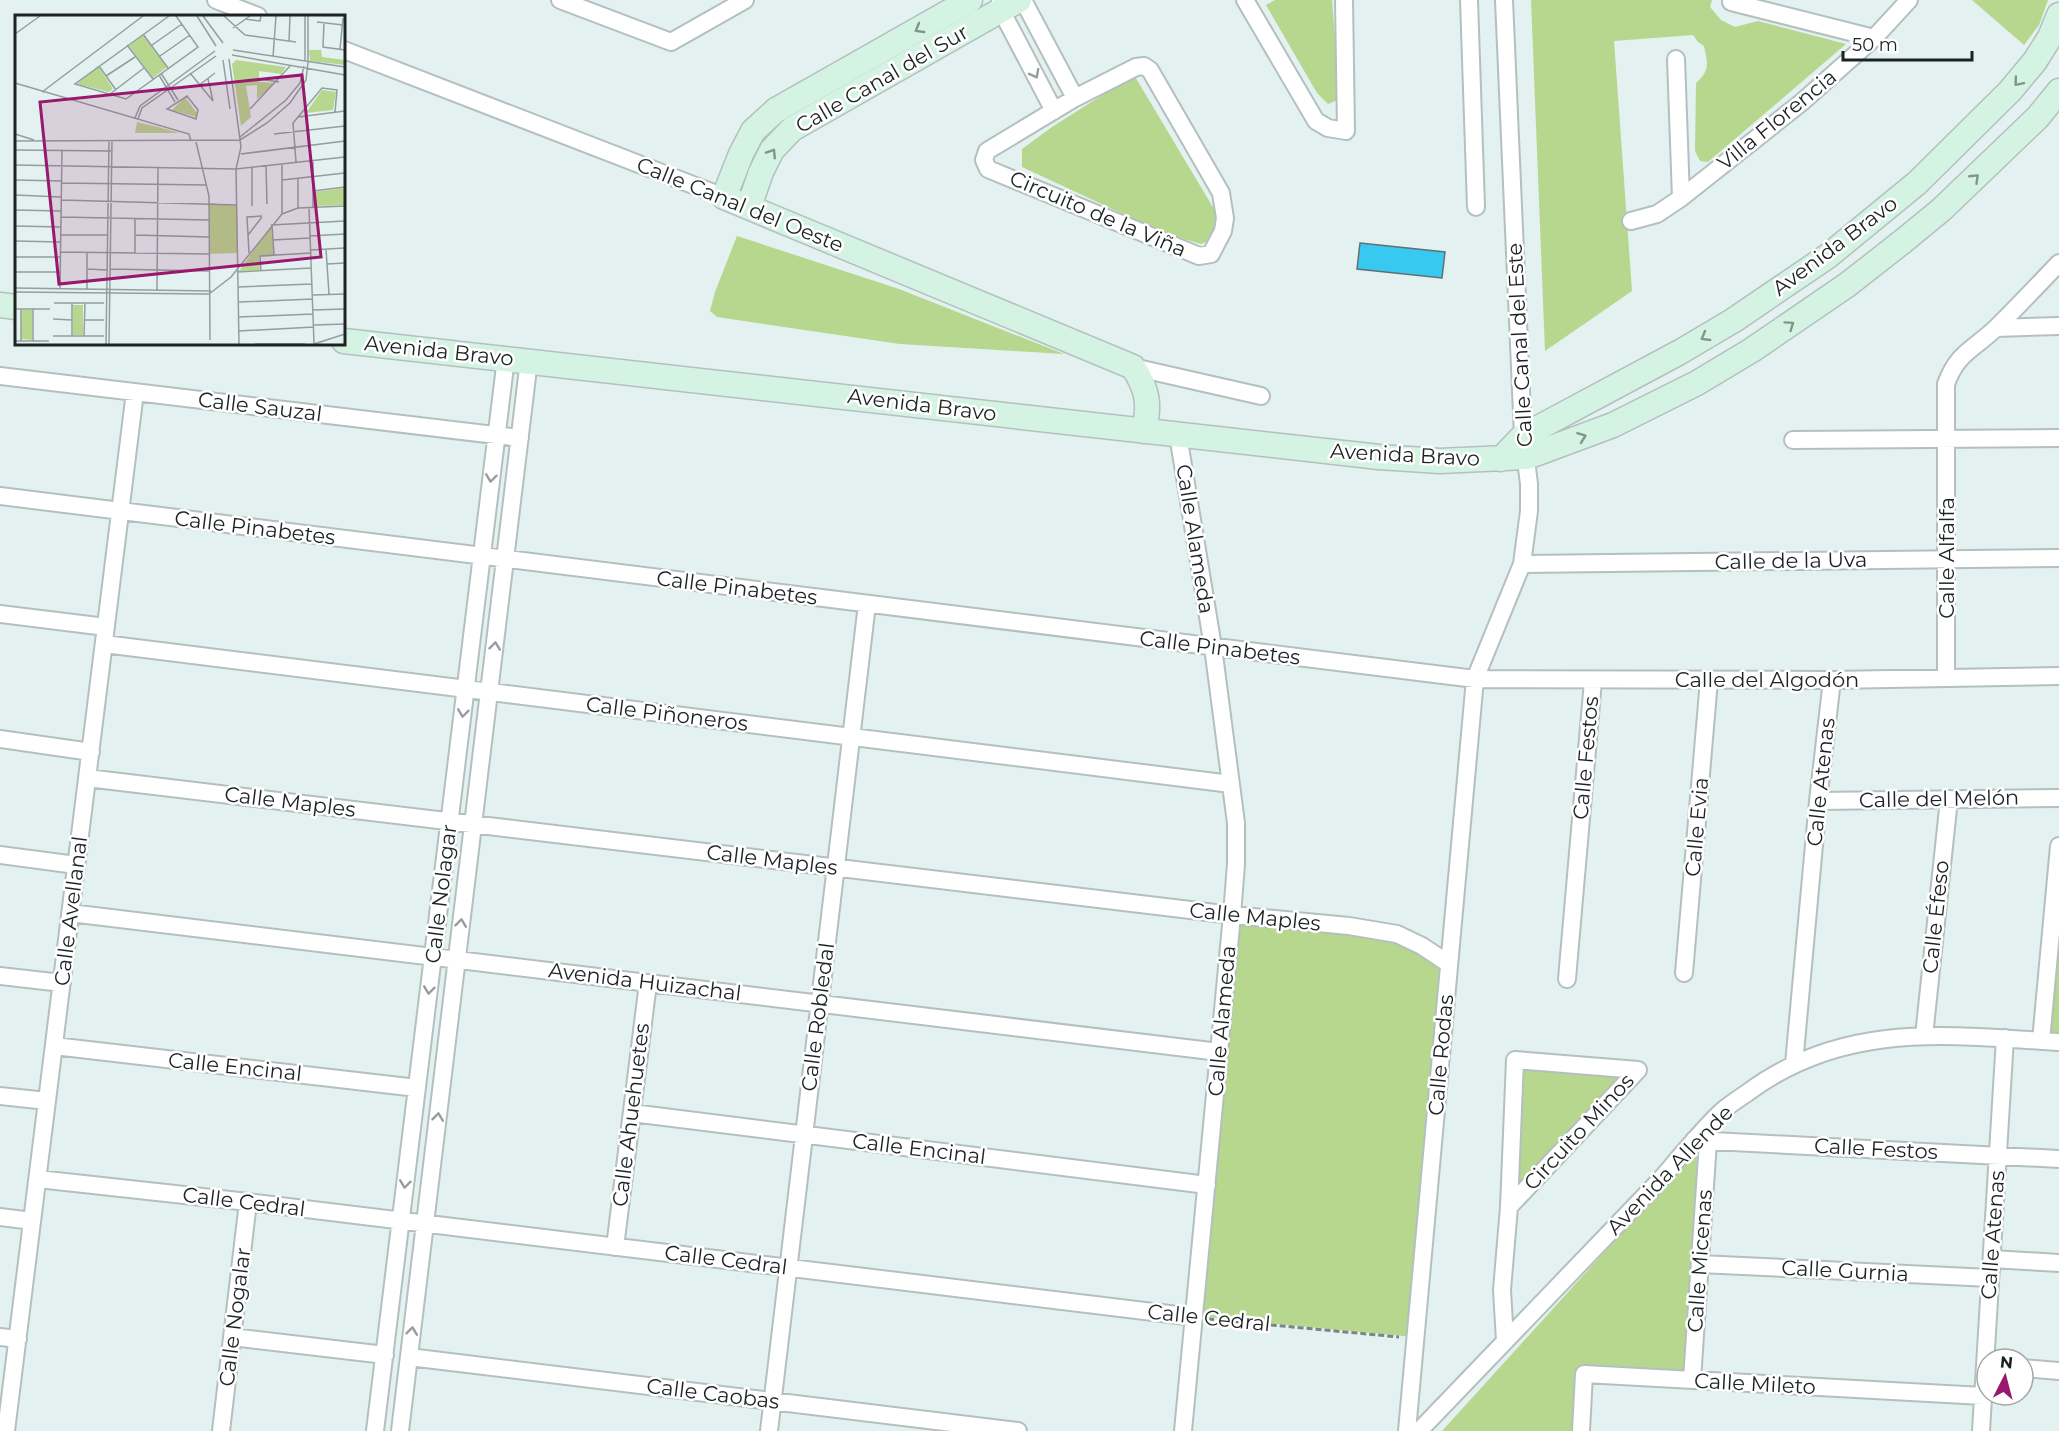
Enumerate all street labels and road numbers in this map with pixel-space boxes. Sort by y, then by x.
street label: Calle Canal del Sur [791,19,972,138]
street label: Villa Florencia [1712,64,1841,175]
street label: Calle Canal del Oeste [633,152,847,258]
street label: Circuito de la Viña [1006,165,1190,262]
street label: Avenida Bravo [1767,190,1902,301]
street label: Calle Canal del Este [1502,242,1537,448]
street label: Avenida Bravo [363,330,515,371]
street label: Avenida Bravo [846,383,998,426]
street label: Calle Sauzal [197,386,324,427]
street label: Avenida Bravo [1329,438,1481,471]
street label: Calle Alameda [1171,462,1220,616]
street label: Calle Alfalfa [1934,497,1959,619]
street label: Calle Pinabetes [173,505,337,550]
street label: Calle de la Uva [1715,547,1867,574]
street label: Calle Pinabetes [655,565,819,610]
street label: Calle Pinabetes [1138,625,1302,670]
street label: Calle del Algodón [1675,667,1859,692]
street label: Calle Piñoneros [585,691,750,736]
street label: Calle Festos [1568,695,1603,821]
street label: Calle Atenas [1801,716,1840,848]
street label: Calle Evia [1680,776,1713,878]
street label: Calle Maples [223,781,357,822]
street label: Calle del Melón [1859,785,2019,812]
street label: Calle Nolagar [420,823,461,965]
street label: Calle Avellanal [49,835,92,987]
street label: Calle Maples [705,839,839,880]
street label: Calle Éfeso [1917,859,1954,975]
street label: Calle Maples [1188,897,1322,936]
street label: Calle Robledal [796,941,839,1093]
street label: Calle Alameda [1202,945,1241,1097]
street label: Avenida Huizachal [547,957,743,1006]
street label: Calle Rodas [1423,993,1458,1117]
street label: Calle Ahuehuetes [607,1022,654,1208]
street label: Calle Encinal [167,1047,303,1086]
street label: Circuito Minos [1518,1068,1639,1195]
street label: Avenida Allende [1601,1100,1738,1240]
street label: Calle Encinal [851,1128,987,1169]
street label: Calle Festos [1813,1133,1939,1164]
street label: Calle Atenas [1976,1170,2009,1300]
street label: Calle Cedral [181,1182,307,1221]
street label: Calle Micenas [1682,1189,1717,1333]
street label: Calle Cedral [663,1240,789,1279]
street label: Calle Nogalar [214,1246,255,1388]
street label: Calle Gurnia [1781,1255,1909,1286]
street label: Calle Cedral [1146,1299,1272,1336]
street label: Calle Mileto [1693,1368,1817,1399]
street label: Calle Caobas [645,1373,781,1414]

